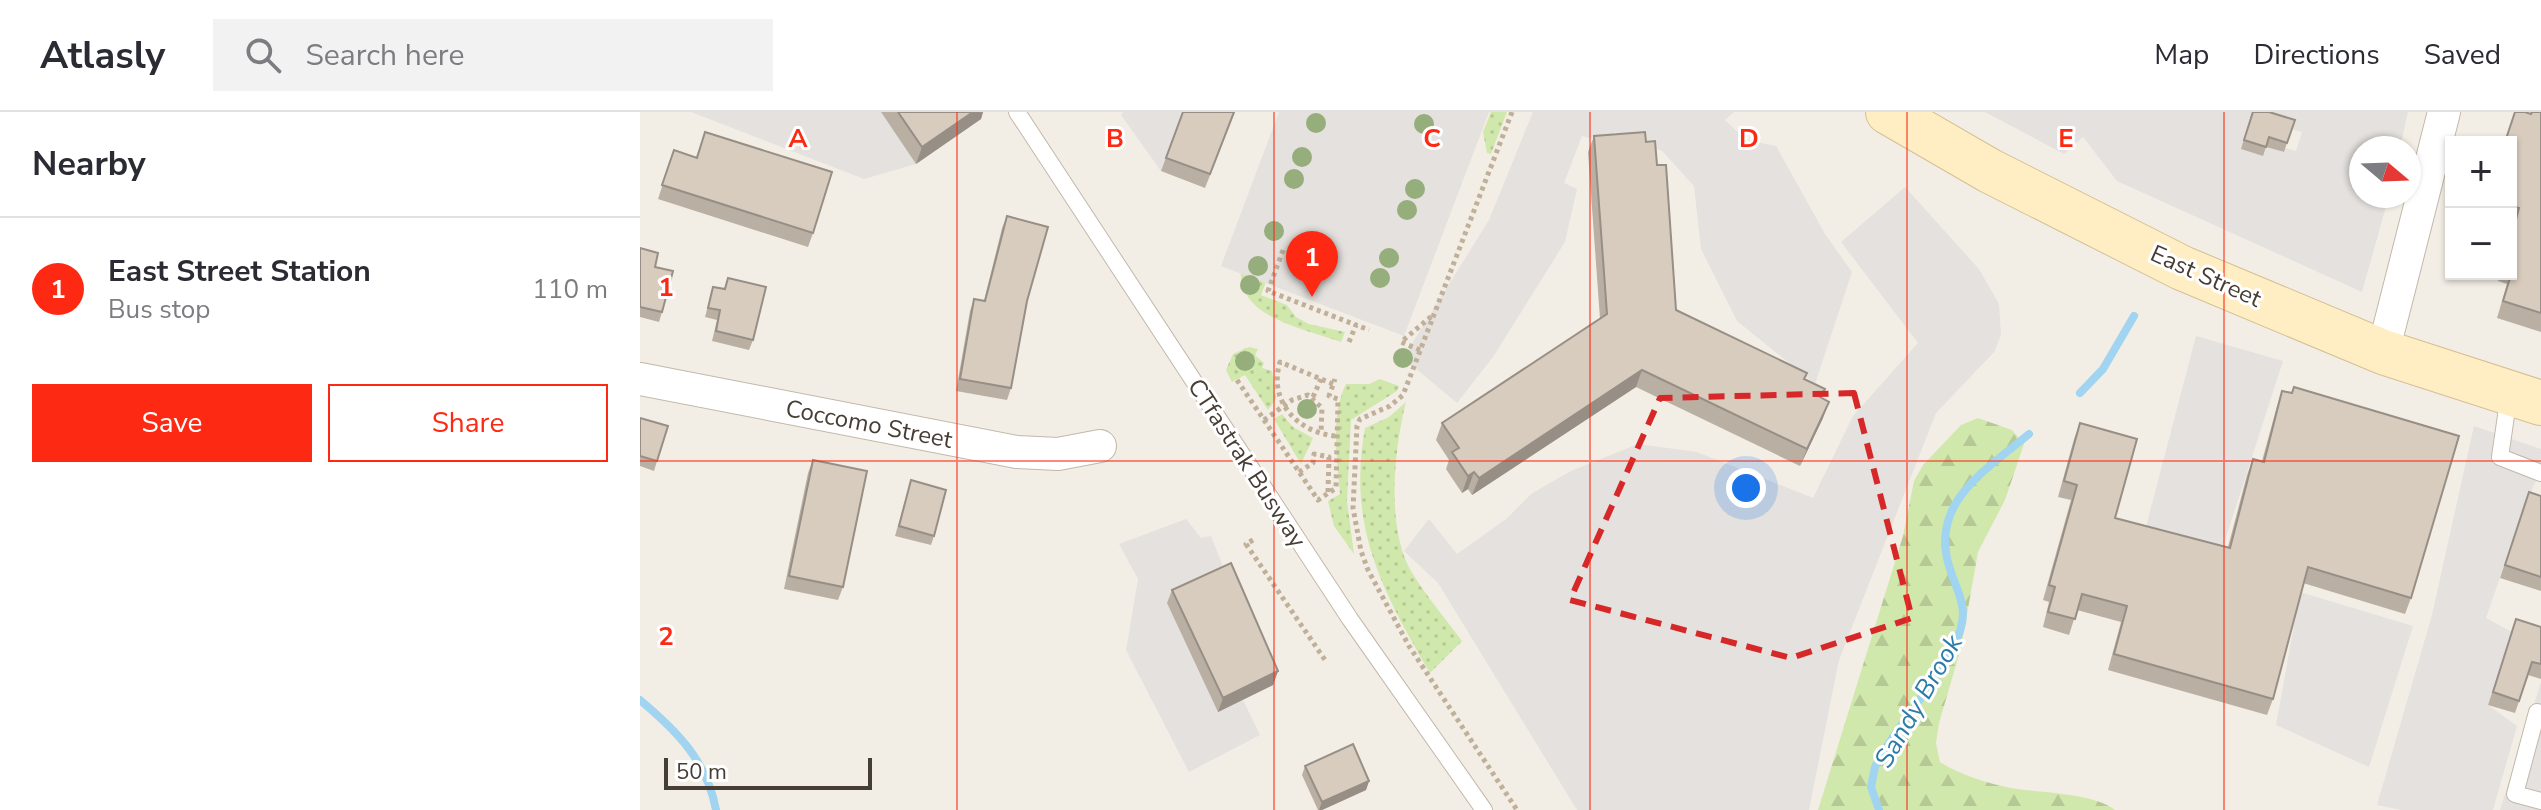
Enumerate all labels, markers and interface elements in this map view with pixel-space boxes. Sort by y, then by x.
search box [213,19,773,91]
text: Atlasly [40,30,165,81]
icon: search [241,33,285,77]
text: Search here [305,35,464,76]
text: Map [2154,36,2209,74]
text: Directions [2253,36,2380,74]
text: Saved [2424,36,2501,74]
text: A [788,121,808,156]
text: B [1106,121,1124,156]
text: C [1423,121,1441,156]
text: D [1739,121,1759,156]
text: E [2058,121,2074,156]
north arrow [2349,136,2421,208]
map controls [2445,136,2517,280]
button: + [2445,136,2517,208]
text: Nearby [32,141,146,187]
button: − [2445,208,2517,280]
pin: 1 [1286,231,1338,297]
street label: East Street [2146,237,2267,315]
text: East Street Station [108,251,371,292]
text: 1 [658,270,674,305]
text: 1 [50,272,66,307]
text: 110 m [532,272,608,307]
text: Bus stop [108,292,210,327]
street label: CTfastrak Busway [1180,372,1314,554]
button: Save [32,384,312,462]
button: Share [328,384,608,462]
street label: Coccomo Street [783,392,956,456]
your location [1726,468,1766,508]
text: 2 [658,619,674,654]
water label: Sandy Brook [1866,627,1971,774]
scale bar [664,754,872,790]
text: 50 m [676,757,727,787]

